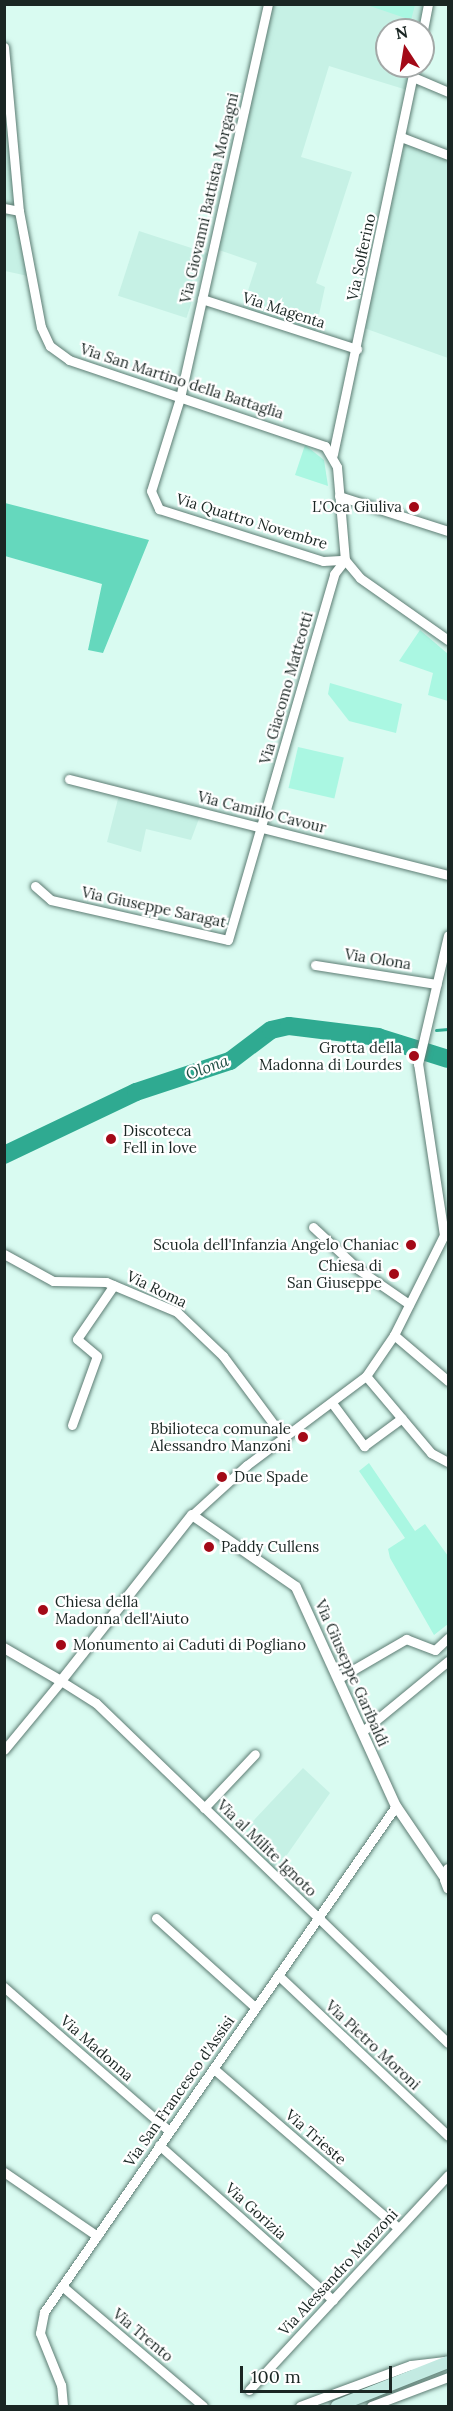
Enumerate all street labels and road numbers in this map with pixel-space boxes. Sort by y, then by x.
street label: Via Giovanni Battista Morgagni [176,91,242,305]
street label: Via Solferino [343,212,379,302]
street label: Via Magenta [240,288,328,332]
street label: Via San Martino della Battaglia [78,340,286,422]
street label: Via Quattro Novembre [174,489,330,553]
street label: Via Giacomo Matteotti [256,610,316,766]
street label: Via Camillo Cavour [196,787,328,837]
street label: Via Giuseppe Saragat [80,883,228,931]
street label: Via Olona [343,945,413,973]
street label: Via Roma [124,1267,190,1311]
street label: Via Giuseppe Garibaldi [312,1597,392,1749]
street label: Via al Milite Ignoto [214,1796,320,1900]
street label: Via Pietro Moroni [322,1997,424,2093]
street label: Via Madonna [57,2011,137,2085]
street label: Via San Francesco d'Assisi [120,2012,238,2170]
street label: Via Trieste [282,2106,350,2168]
street label: Via Gorizia [222,2179,290,2243]
street label: Via Alessandro Manzoni [275,2205,401,2339]
street label: Via Trento [109,2305,177,2365]

